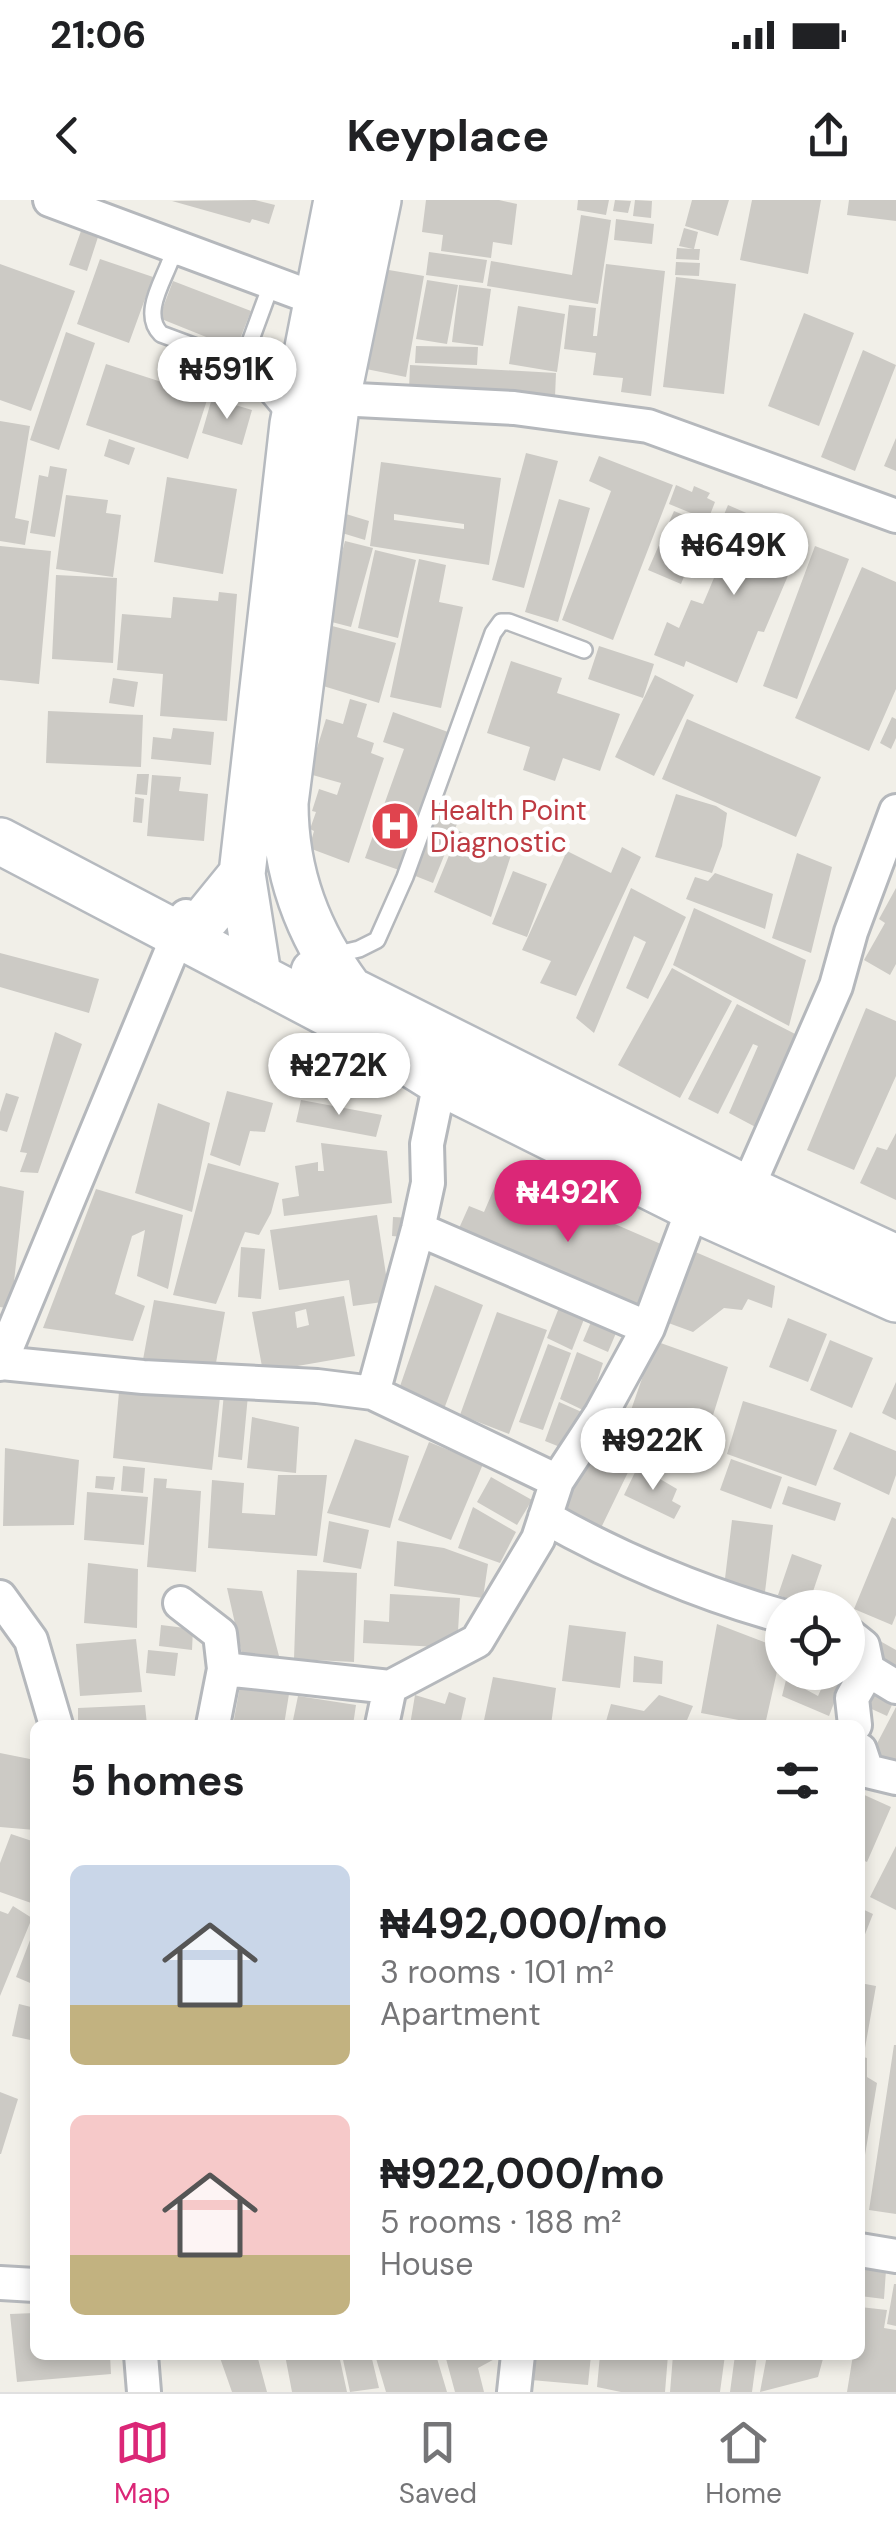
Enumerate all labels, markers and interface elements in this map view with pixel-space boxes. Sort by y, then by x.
text: 21:06 [50,10,146,60]
text: Keyplace [347,106,549,165]
icon: back [40,108,95,163]
icon: share [801,108,856,163]
pin: ₦591K [157,337,297,422]
text: ₦591K [180,348,274,390]
pin: ₦649K [664,513,804,598]
text: ₦649K [681,524,787,566]
place label: Health Point Diagnostic [430,792,587,861]
hospital icon: Health Point Diagnostic [369,800,421,852]
pin: ₦272K [269,1033,409,1118]
text: ₦272K [290,1044,388,1086]
pin: ₦492K [498,1160,638,1245]
text: ₦492K [516,1171,620,1213]
pin: ₦922K [583,1408,723,1493]
text: ₦922K [602,1419,704,1461]
map controls [765,1590,865,1690]
button: locate [765,1590,865,1690]
text: 5 homes [70,1753,245,1808]
icon: filters [770,1753,825,1808]
text: ₦492,000/mo [380,1896,668,1951]
icon: home [150,1905,270,2025]
text: 3 rooms · 101 m² [380,1951,614,1993]
text: Apartment [380,1993,541,2035]
text: ₦922,000/mo [380,2146,665,2201]
icon: home [150,2155,270,2275]
text: 5 rooms · 188 m² [380,2201,622,2243]
text: House [380,2243,473,2285]
tab: Map [114,2415,170,2512]
tab: Saved [399,2415,477,2512]
tab: Home [705,2415,782,2512]

